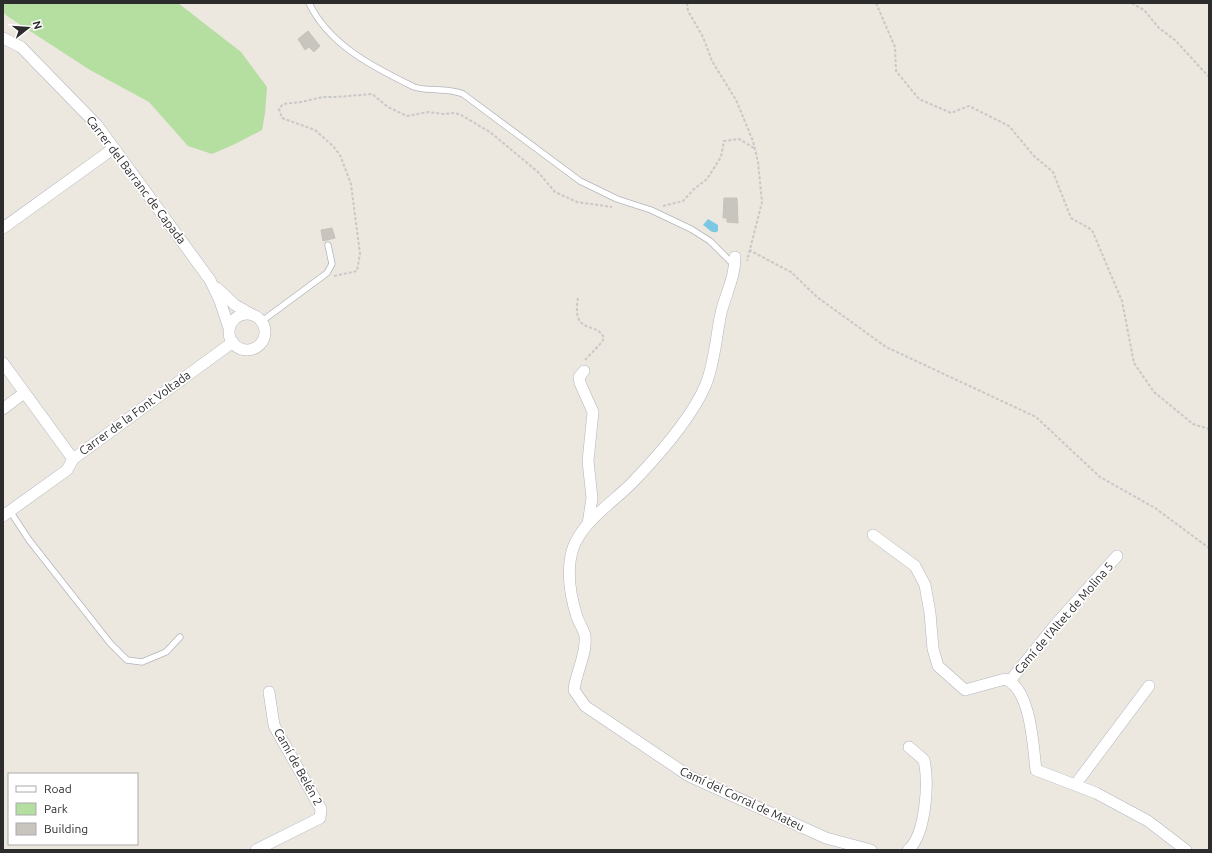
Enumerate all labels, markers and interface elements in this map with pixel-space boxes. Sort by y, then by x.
north arrow [8,8,48,48]
text: N [31,19,45,31]
street label: Carrer del Barranc de Capada [84,113,189,246]
street label: Carrer de la Font Voltada [77,368,193,457]
street label: Camí de l'Altet de Molina 5 [1012,559,1116,676]
street label: Camí de Belén 2 [272,726,325,808]
street label: Camí del Corral de Mateu [678,764,806,833]
legend [8,773,138,845]
text: Road [44,782,72,795]
text: Park [44,802,68,815]
text: Building [44,822,88,835]

